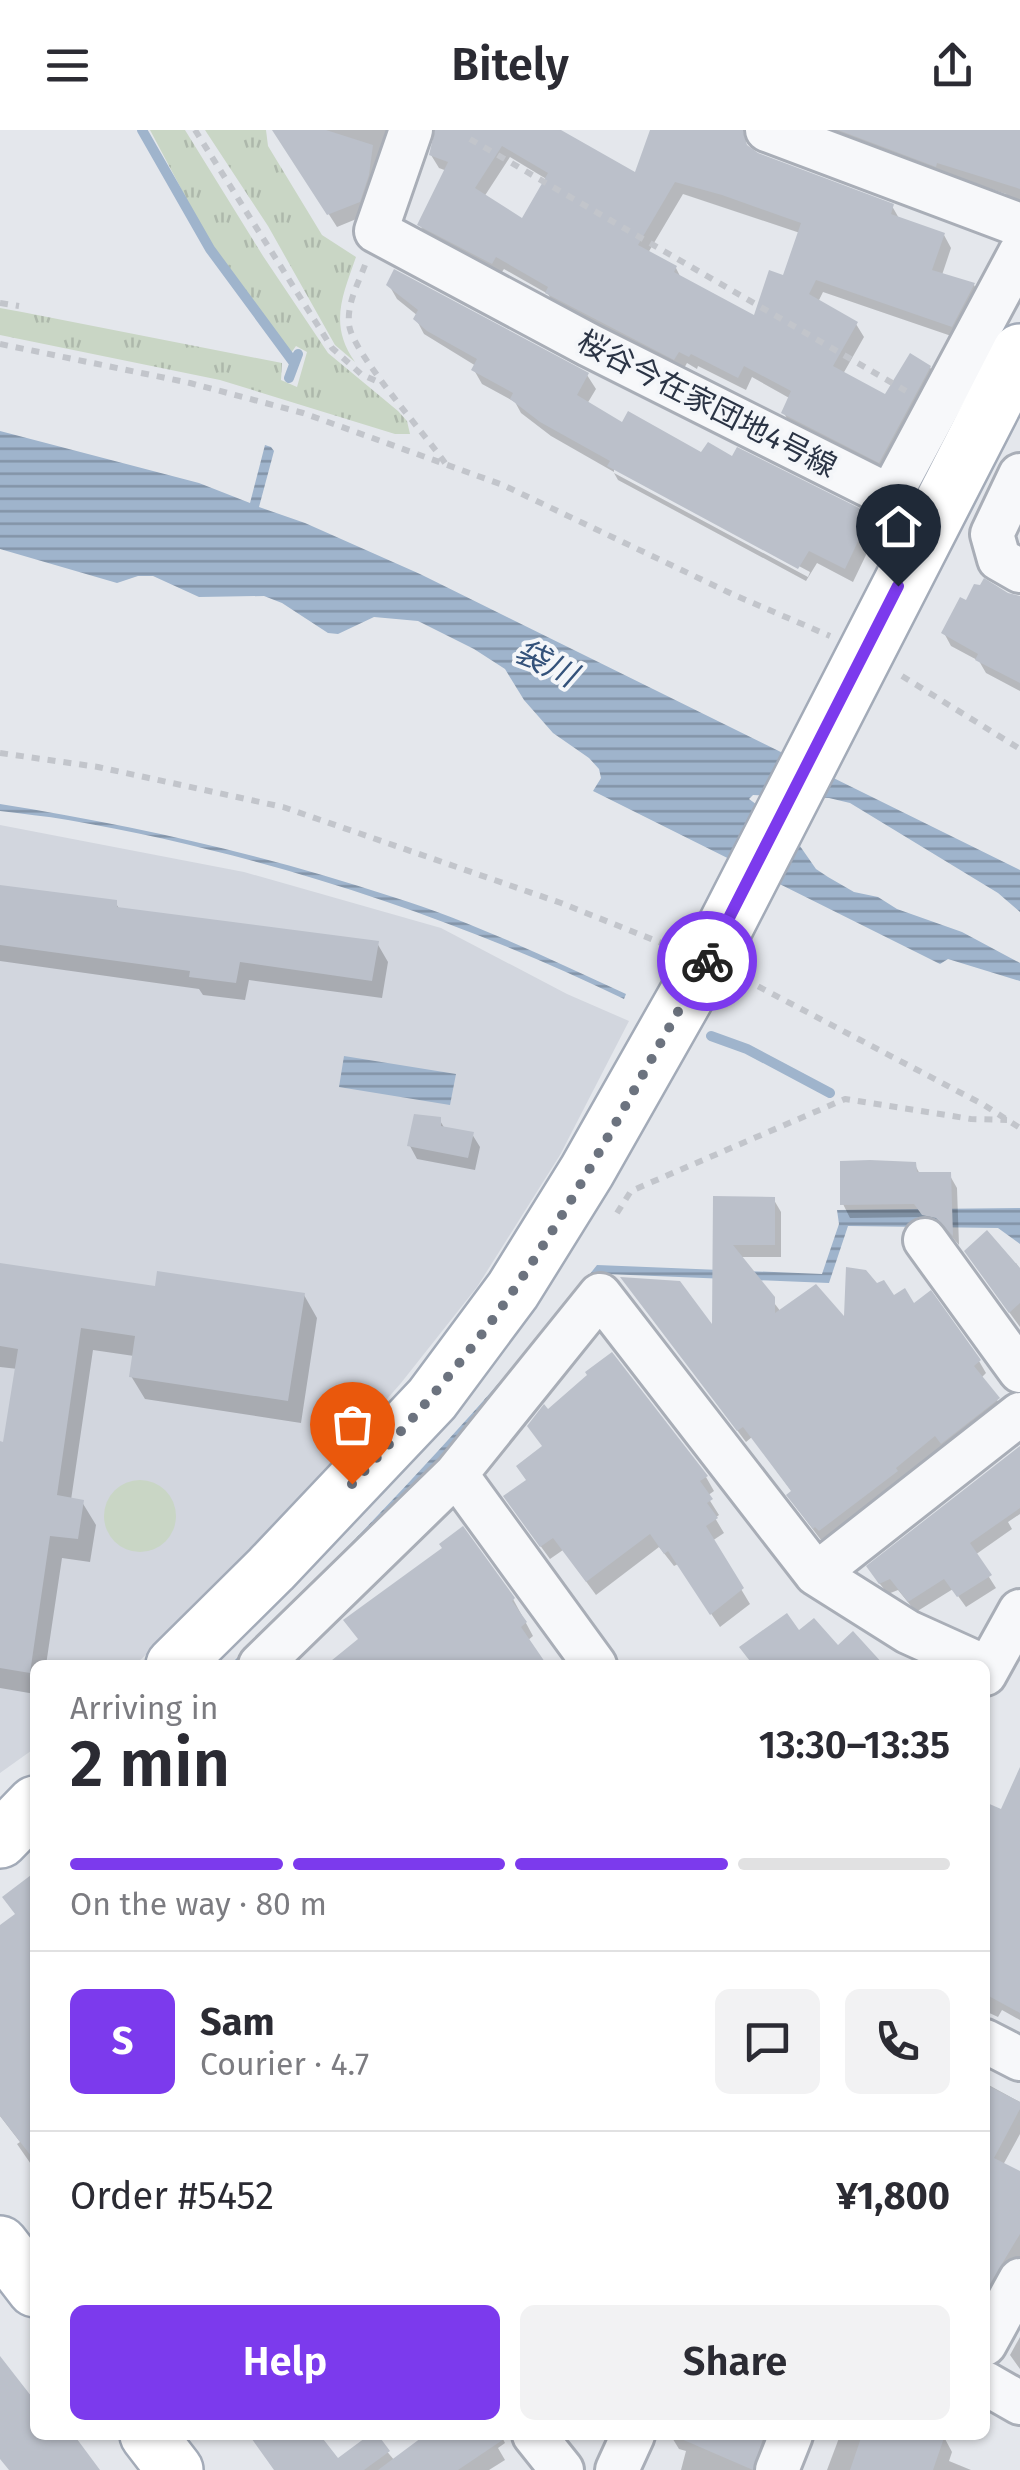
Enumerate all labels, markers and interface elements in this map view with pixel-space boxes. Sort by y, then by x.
icon: menu [40,38,95,93]
text: Bitely [451,38,569,92]
icon: share [925,38,980,93]
street label: 桜谷今在家団地4号線 [571,323,843,485]
pin [856,484,941,587]
icon: home [871,499,926,554]
water label: 袋川 [509,632,586,696]
courier [657,911,757,1011]
icon: bike [680,934,735,989]
pin [310,1382,395,1485]
icon: bag [325,1397,380,1452]
text: Arriving in [70,1689,218,1727]
text: 13:30–13:35 [759,1722,950,1768]
text: 2 min [70,1725,230,1803]
text: On the way · 80 m [70,1885,327,1923]
button: chat [715,1989,820,2094]
button: phone [845,1989,950,2094]
text: Sam [200,1999,275,2045]
text: S [112,2018,133,2064]
text: Courier · 4.7 [200,2045,369,2083]
text: Order #5452 [70,2173,274,2219]
text: ¥1,800 [836,2173,950,2219]
button: Help [70,2305,500,2420]
button: Share [520,2305,950,2420]

